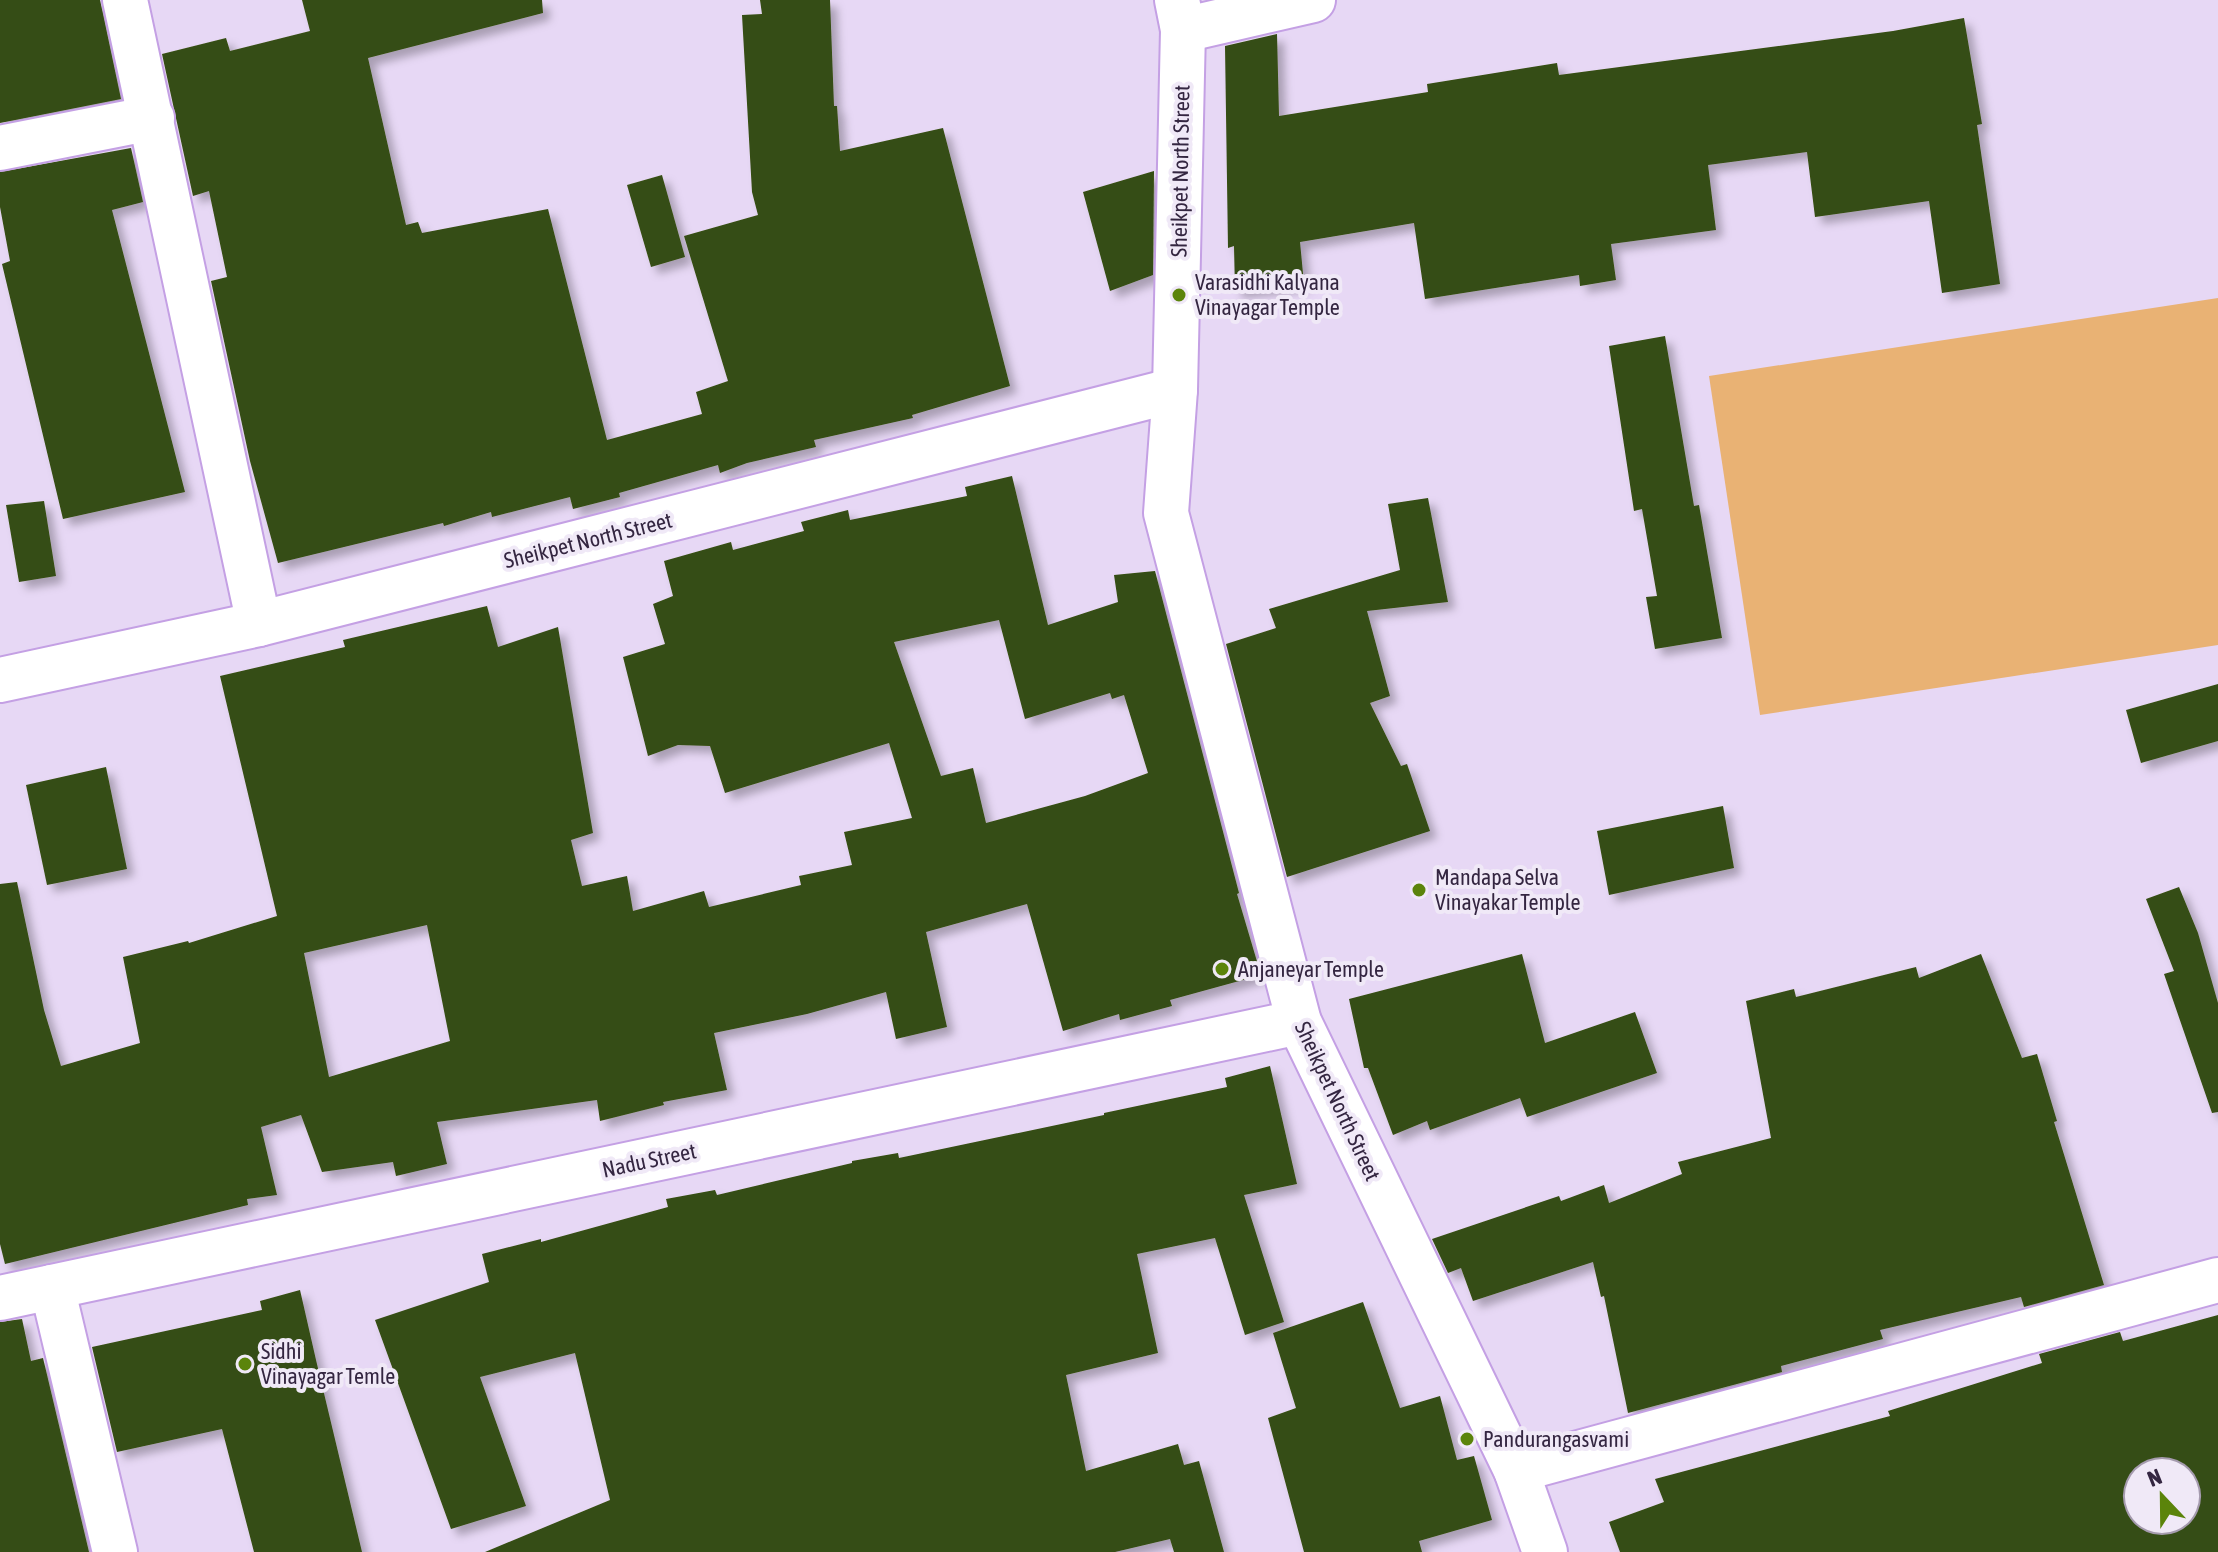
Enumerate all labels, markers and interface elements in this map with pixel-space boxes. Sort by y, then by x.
street label: Sheikpet North Street [1165,85,1195,257]
place label: Varasidhi Kalyana Vinayagar Temple [1195,269,1340,320]
marker: Varasidhi Kalyana Vinayagar Temple [1170,286,1188,304]
street label: Sheikpet North Street [501,507,675,573]
place label: Mandapa Selva Vinayakar Temple [1435,864,1580,915]
marker: Mandapa Selva Vinayakar Temple [1410,881,1428,899]
place label: Anjaneyar Temple [1238,956,1384,982]
marker: Anjaneyar Temple [1213,960,1231,978]
street label: Sheikpet North Street [1290,1017,1386,1185]
street label: Nadu Street [600,1137,698,1183]
place label: Sidhi Vinayagar Temle [261,1338,395,1389]
marker: Sidhi Vinayagar Temle [236,1355,254,1373]
place label: Pandurangasvami [1483,1426,1629,1452]
marker: Pandurangasvami [1458,1430,1476,1448]
north arrow [2122,1456,2202,1536]
text: N [2144,1463,2165,1492]

